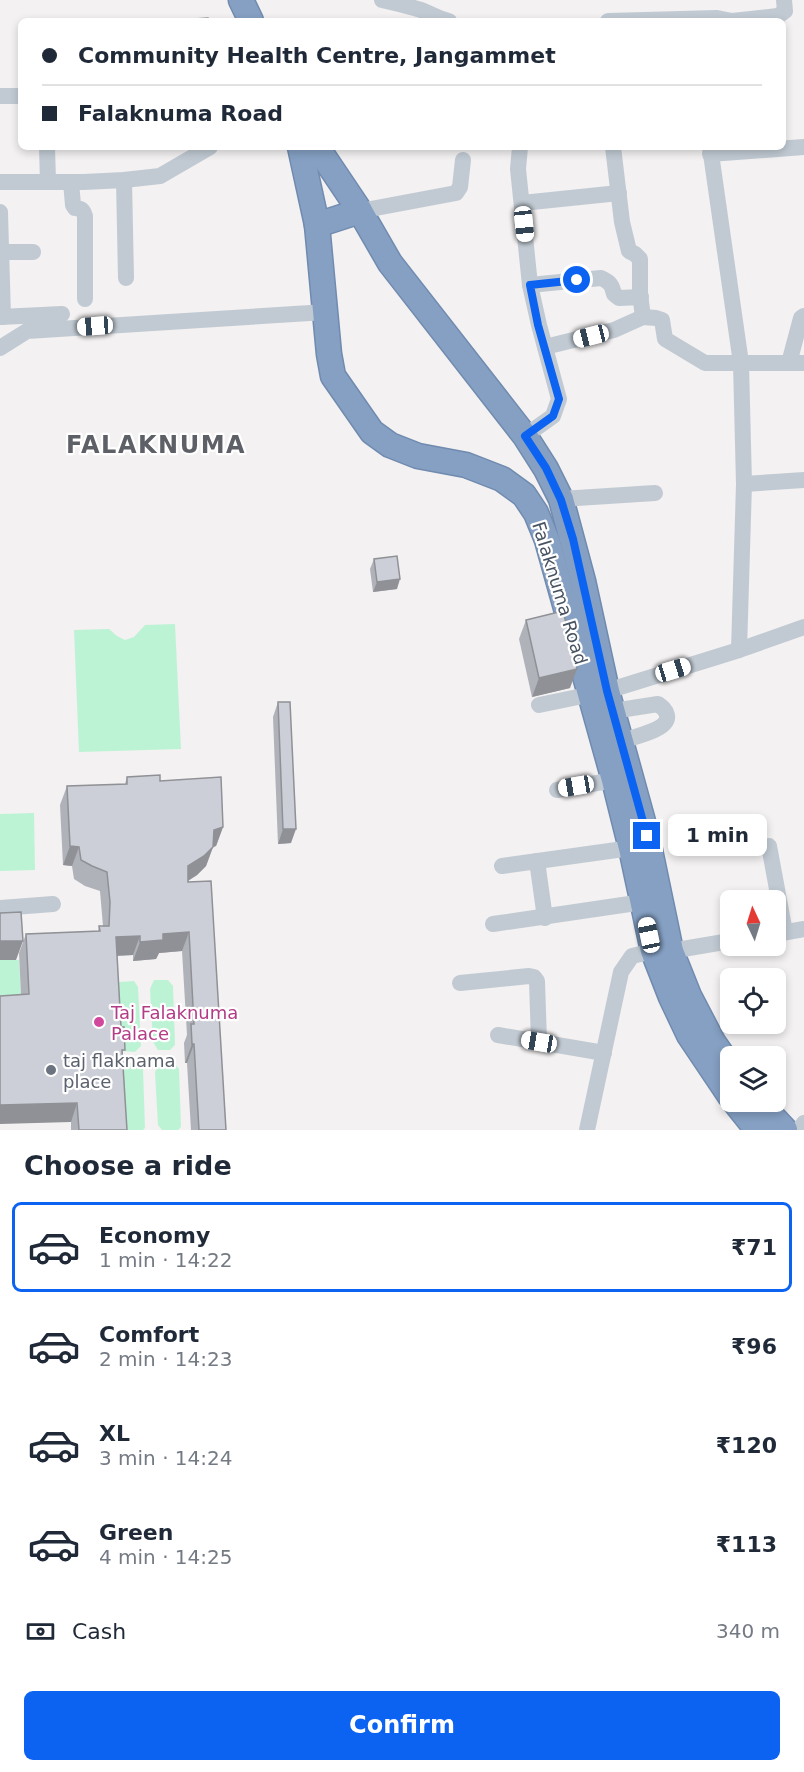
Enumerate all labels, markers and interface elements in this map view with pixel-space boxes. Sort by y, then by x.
text: Community Health Centre, Jangammet [78,43,556,68]
text: Falaknuma Road [78,101,283,126]
car [513,205,535,243]
route start [563,266,590,293]
car [76,316,114,336]
car [571,323,611,349]
district label: FALAKNUMA [66,431,246,459]
street label: Falaknuma Road [528,519,592,667]
car [653,656,693,684]
car [557,774,595,798]
callout: 1 min [668,815,767,857]
route end [633,822,660,849]
text: 1 min [686,823,749,847]
north arrow [720,890,786,956]
map controls [720,890,786,1112]
car [636,916,662,954]
button: locate [720,968,786,1034]
place label: Taj Falaknuma Palace [110,1002,238,1044]
marker: Taj Falaknuma Palace [92,1015,106,1029]
car [520,1030,558,1054]
button: layers [720,1046,786,1112]
place label: taj flaknama place [63,1050,176,1092]
marker: taj flaknama place [44,1063,58,1077]
text: Choose a ride [24,1150,232,1181]
icon: car [27,1220,81,1274]
text: Economy [99,1223,210,1248]
text: ₹71 [731,1235,777,1260]
text: 1 min · 14:22 [99,1248,233,1272]
icon: car [27,1319,81,1373]
text: Comfort [99,1322,199,1347]
text: ₹96 [731,1334,777,1359]
text: 2 min · 14:23 [99,1347,233,1371]
icon: car [27,1418,81,1472]
text: XL [99,1421,130,1446]
text: ₹120 [716,1433,777,1458]
text: 3 min · 14:24 [99,1446,233,1470]
icon: car [27,1517,81,1571]
text: Green [99,1520,173,1545]
text: ₹113 [716,1532,777,1557]
text: 4 min · 14:25 [99,1545,233,1569]
icon: cash [24,1615,57,1648]
text: Cash [72,1619,126,1644]
text: 340 m [716,1619,780,1643]
button: Confirm [24,1691,780,1760]

